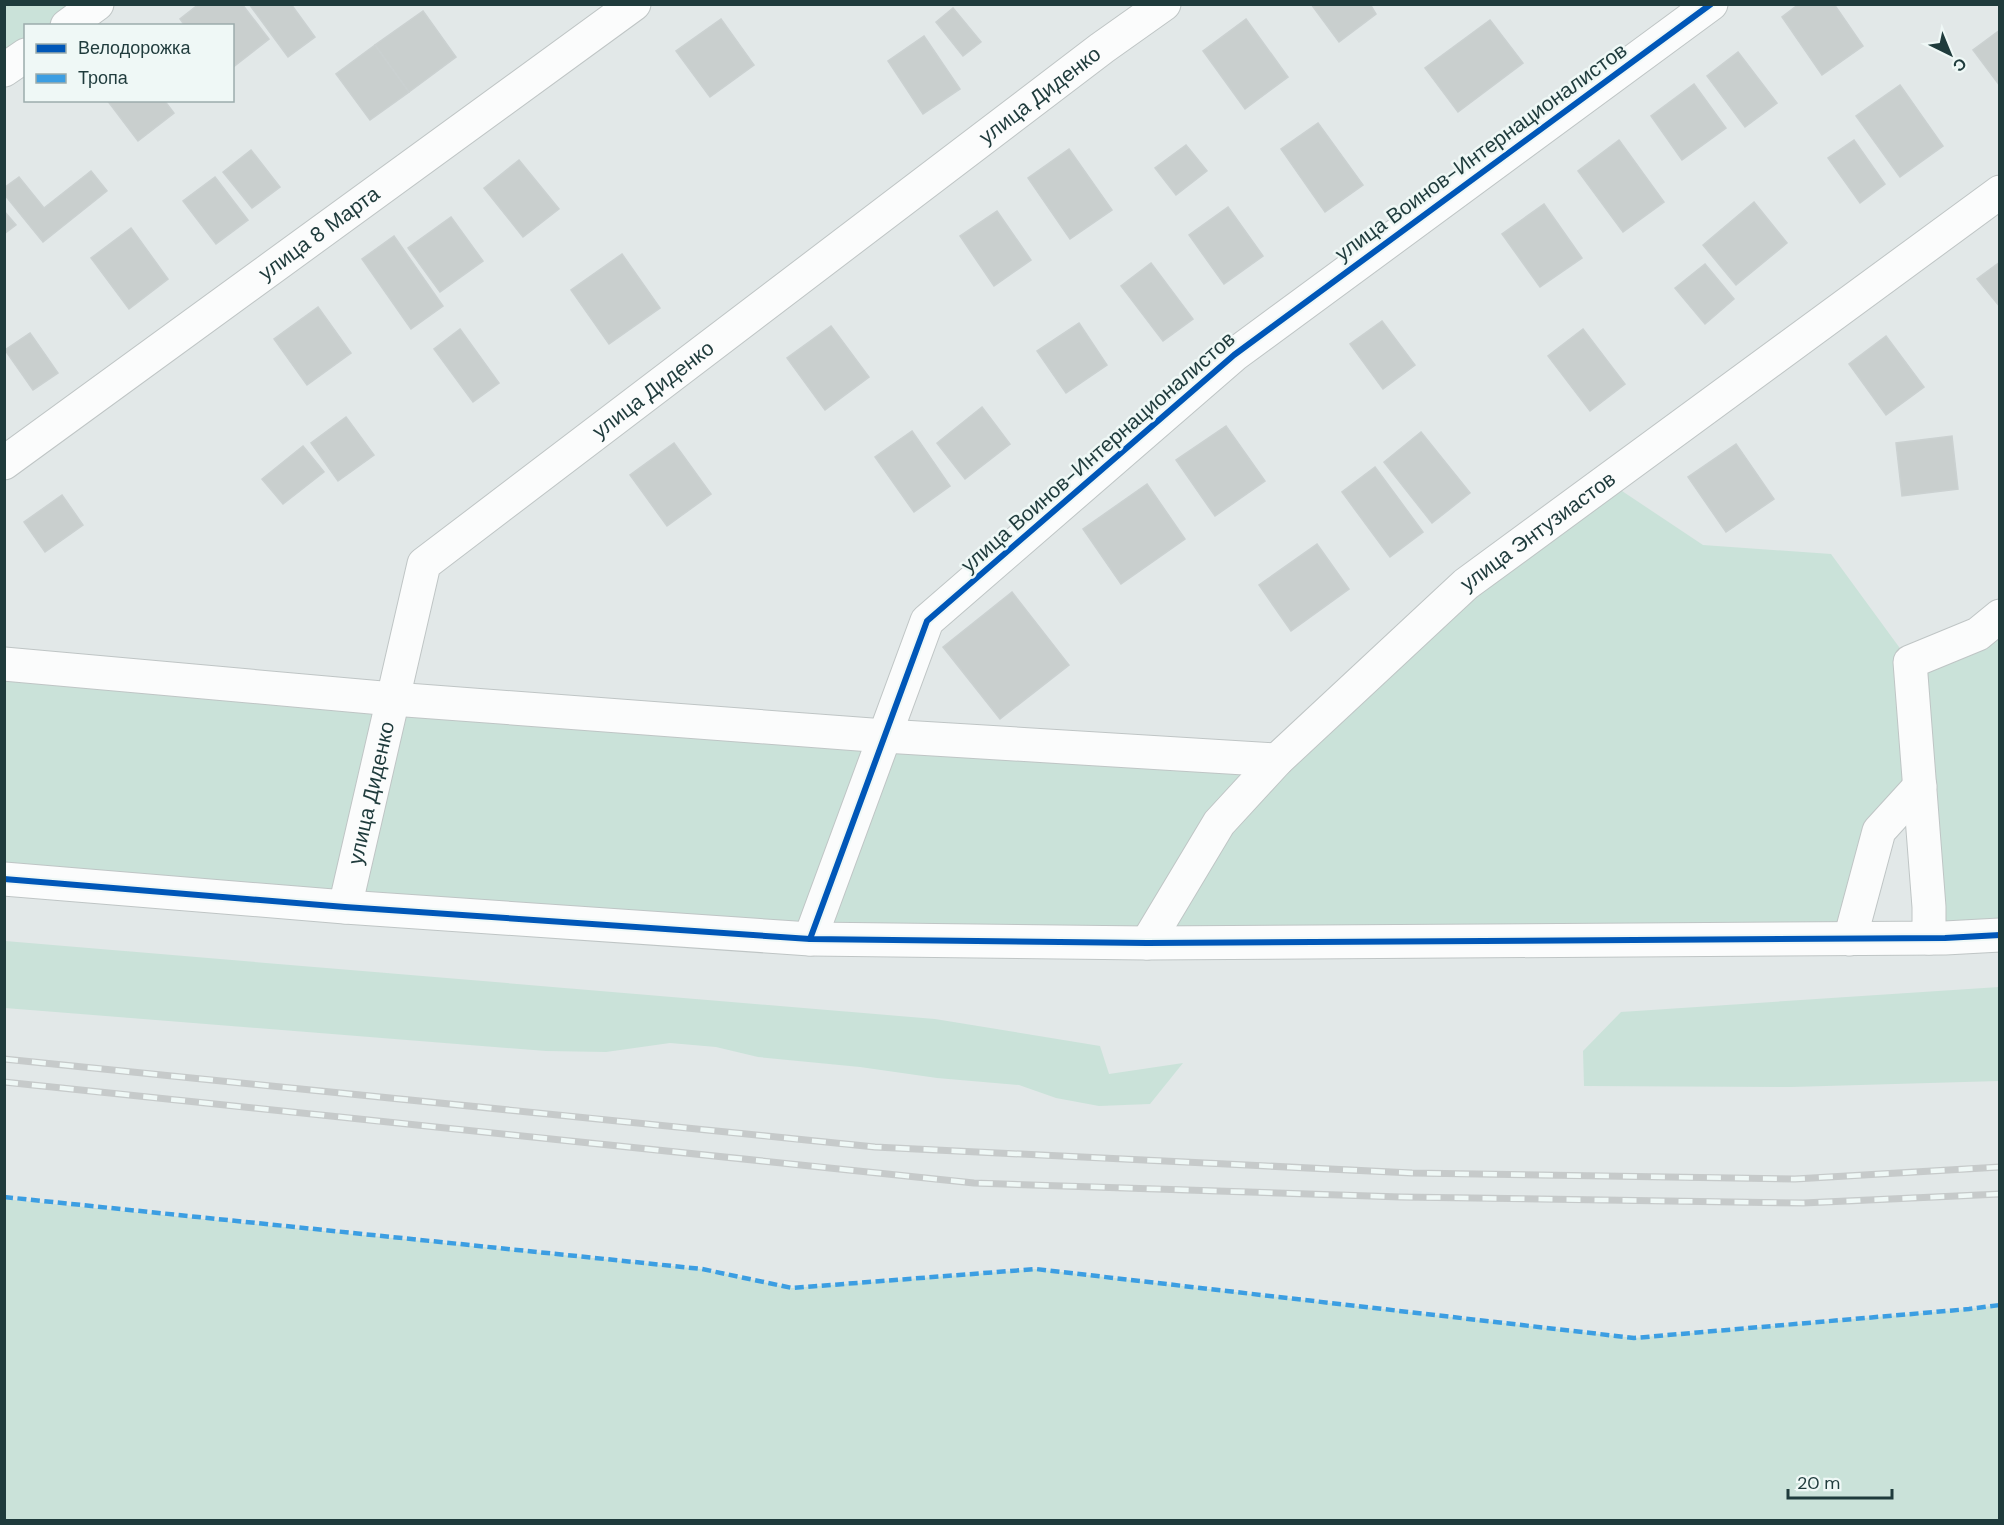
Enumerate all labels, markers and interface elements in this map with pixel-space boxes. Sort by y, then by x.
legend [24,24,234,102]
north arrow [1920,24,1980,84]
text: Велодорожка [78,36,191,60]
street label: улица Воинов-Интернационалистов [1329,36,1633,268]
street label: улица Диденко [973,40,1107,151]
text: С [1948,53,1971,77]
text: Тропа [78,66,129,90]
street label: улица 8 Марта [253,180,386,287]
street label: улица Воинов-Интернационалистов [955,325,1241,579]
street label: улица Диденко [587,334,720,445]
street label: улица Энтузиастов [1455,465,1621,598]
street label: улица Диденко [341,719,401,867]
scale bar [1788,1462,1892,1500]
text: 20 m [1797,1471,1840,1495]

